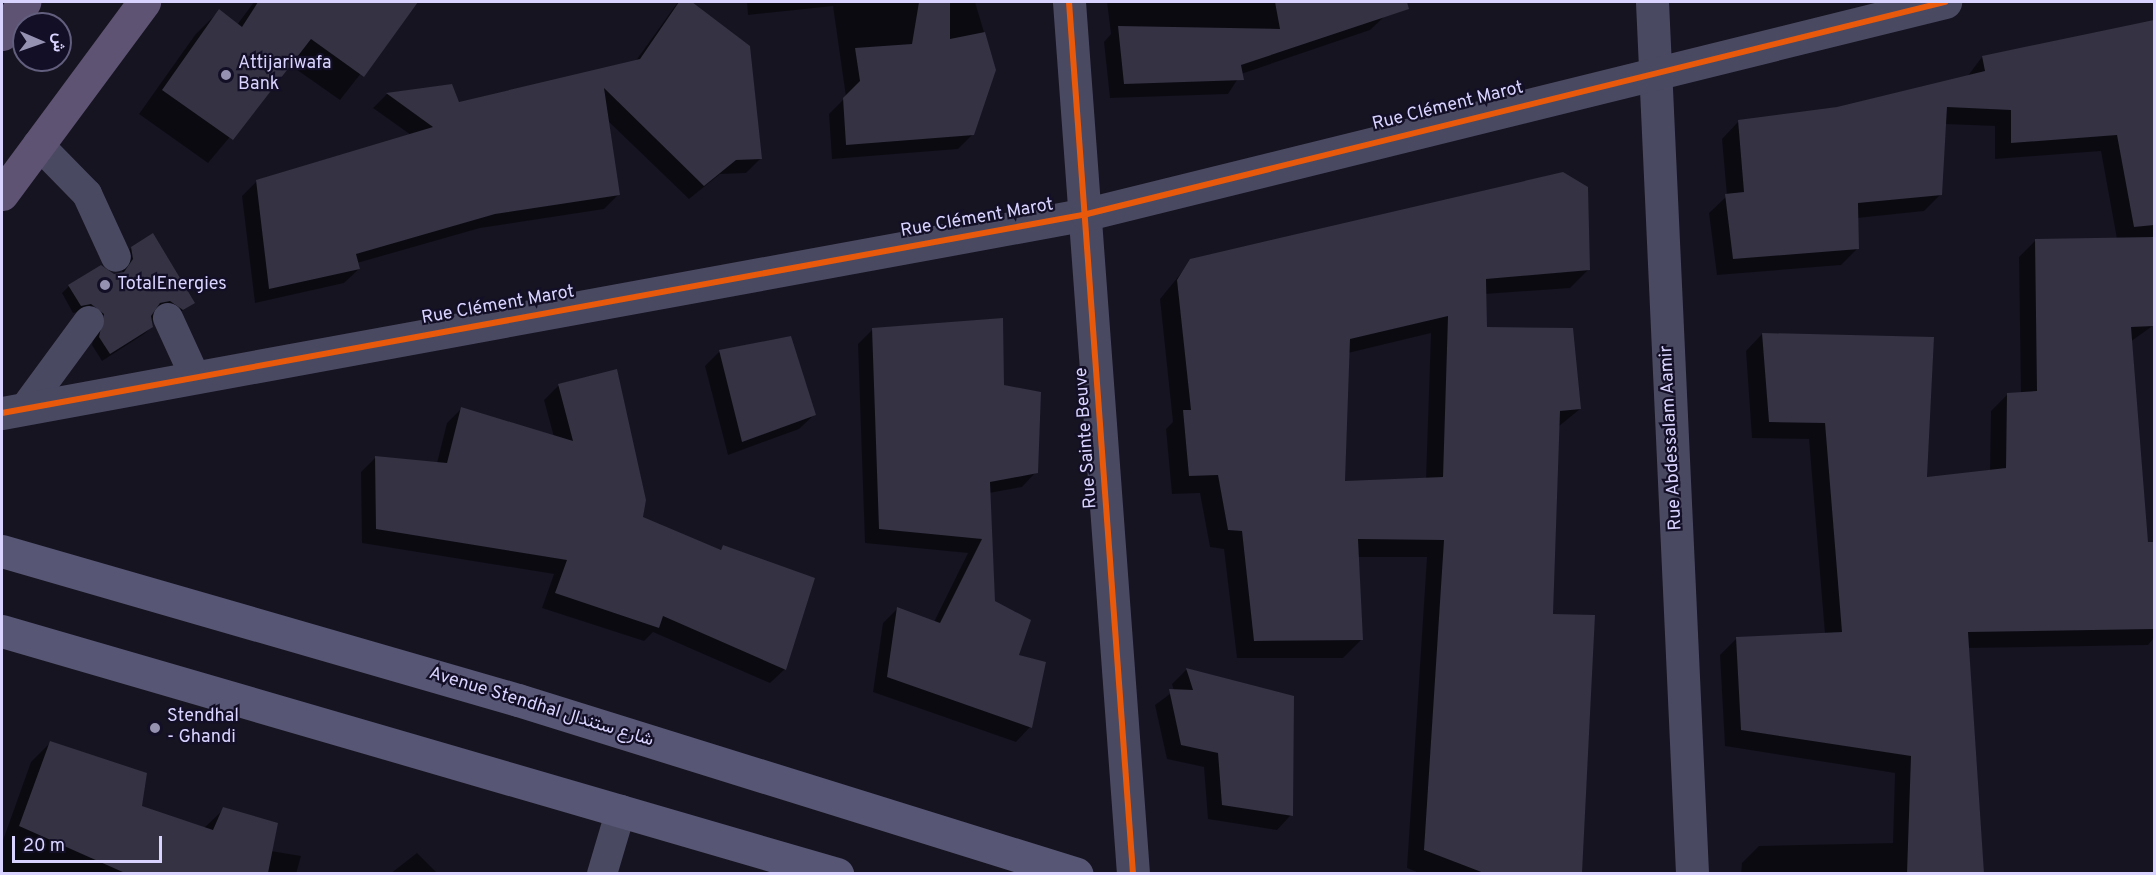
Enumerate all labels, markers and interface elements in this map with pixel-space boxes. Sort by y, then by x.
north arrow [12,12,72,72]
text: ش [48,33,68,53]
place label: Attijariwafa Bank [238,54,331,97]
marker: Attijariwafa Bank [219,68,233,82]
street label: Rue Clément Marot [1370,78,1526,136]
street label: Rue Clément Marot [899,195,1055,243]
place label: TotalEnergies [117,274,227,296]
marker: TotalEnergies [98,278,112,292]
street label: Rue Clément Marot [420,282,576,330]
street label: Rue Abdessalam Aamir [1656,344,1688,532]
street label: Rue Sainte Beuve [1071,367,1103,509]
street label: Avenue Stendhal شارع ستندال [426,664,656,752]
place label: Stendhal - Ghandi [167,707,239,750]
marker: Stendhal - Ghandi [148,721,162,735]
scale bar [15,824,165,862]
text: 20 m [23,835,65,858]

